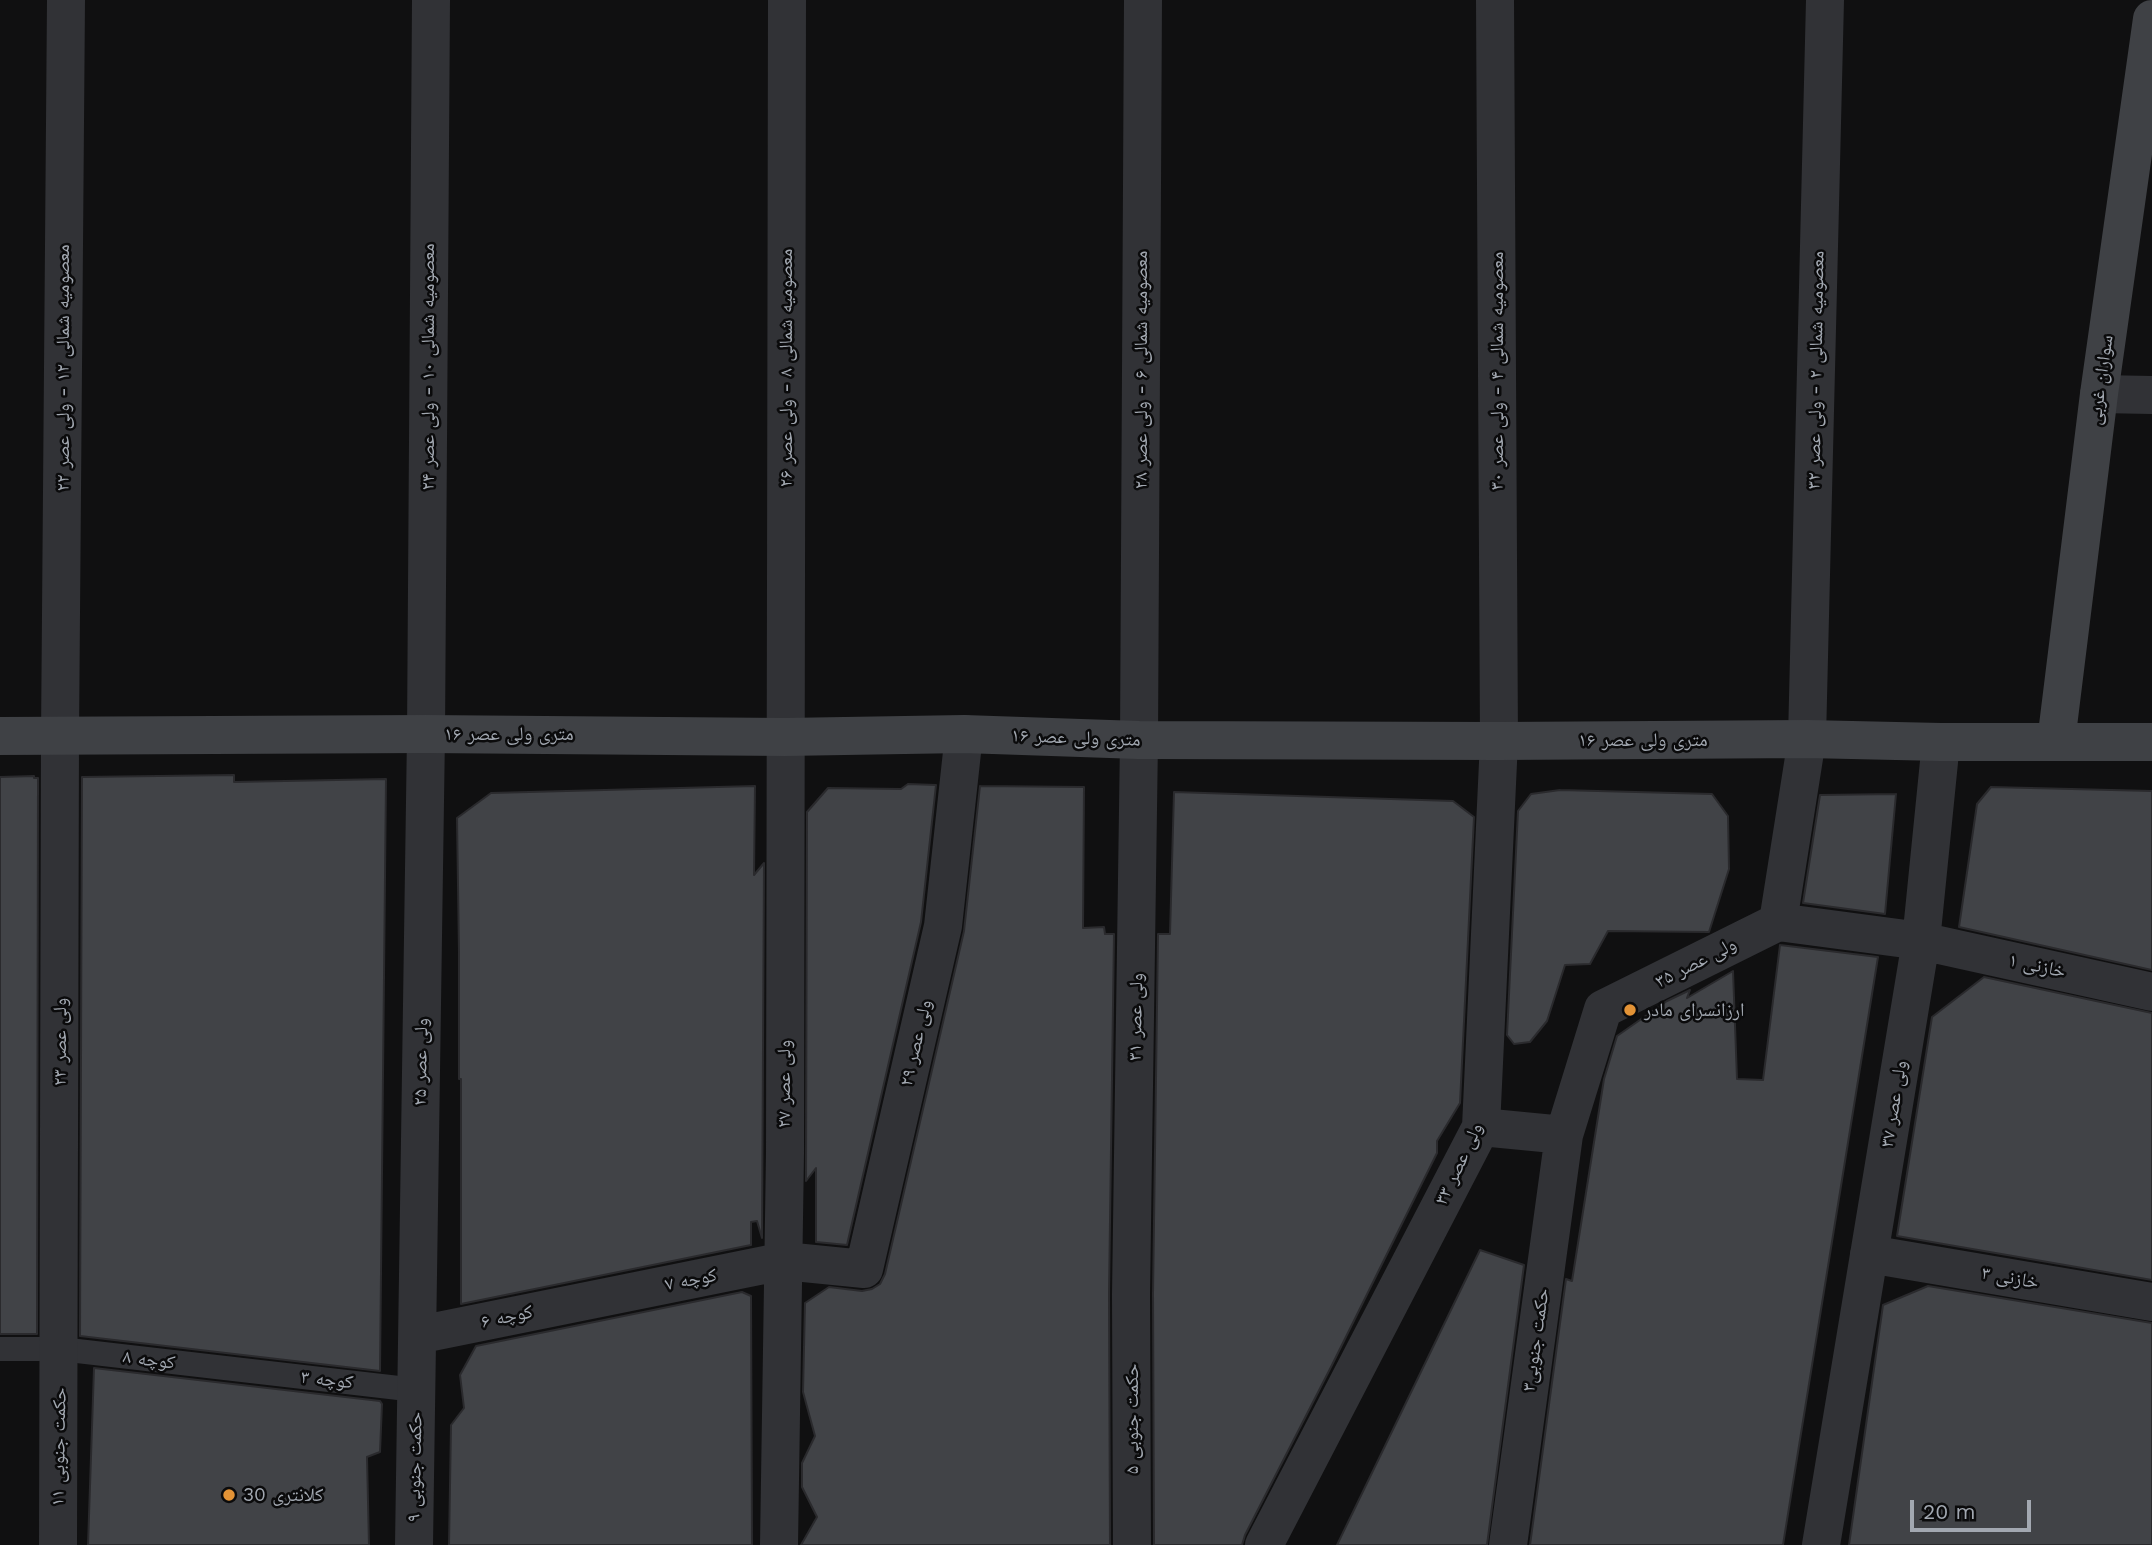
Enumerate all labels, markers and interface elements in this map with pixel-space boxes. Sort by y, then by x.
street label: معصومیه شمالی ۱۰ - ولی عصر ۲۴ [417,243,439,491]
street label: معصومیه شمالی ۱۲ - ولی عصر ۲۲ [52,244,74,492]
street label: معصومیه شمالی ۸ - ولی عصر ۲۶ [775,249,797,487]
street label: معصومیه شمالی ۲ - ولی عصر ۳۲ [1803,250,1829,490]
street label: معصومیه شمالی ۶ - ولی عصر ۲۸ [1130,251,1152,489]
street label: معصومیه شمالی ۴ - ولی عصر ۳۰ [1486,252,1508,490]
street label: سواران غربی [2083,333,2119,427]
street label: ۱۶ متری ولی عصر [444,723,574,745]
street label: ۱۶ متری ولی عصر [1011,724,1141,752]
street label: ۱۶ متری ولی عصر [1578,729,1708,751]
street label: ولی عصر ۳۵ [1652,933,1740,993]
street label: خازنی ۱ [2007,949,2067,983]
street label: ولی عصر ۳۱ [1124,973,1148,1061]
street label: ولی عصر ۲۳ [49,998,71,1086]
street label: ولی عصر ۲۹ [895,998,937,1088]
place label: ارزانسرای مادر [1644,999,1745,1021]
marker: ارزانسرای مادر [1622,1002,1638,1018]
street label: ولی عصر ۲۵ [409,1018,433,1106]
street label: ولی عصر ۲۷ [773,1040,795,1128]
street label: ولی عصر ۳۷ [1876,1059,1912,1149]
street label: ولی عصر ۳۳ [1430,1119,1488,1209]
street label: خازنی ۳ [1980,1262,2040,1294]
street label: کوچه ۷ [663,1264,719,1296]
street label: حکمت جنوبی۳ [1517,1287,1555,1393]
street label: کوچه ۶ [479,1300,535,1334]
street label: کوچه ۸ [122,1345,176,1375]
street label: حکمت جنوبی ۵ [1121,1364,1143,1474]
street label: کوچه ۳ [300,1366,354,1394]
street label: حکمت جنوبی ۱۱ [47,1387,71,1507]
street label: حکمت جنوبی ۹ [403,1412,427,1522]
place label: کلانتری 30 [243,1484,323,1506]
scale bar [1914,1486,2035,1530]
marker: کلانتری 30 [221,1487,237,1503]
text: 20 m [1923,1499,1975,1524]

